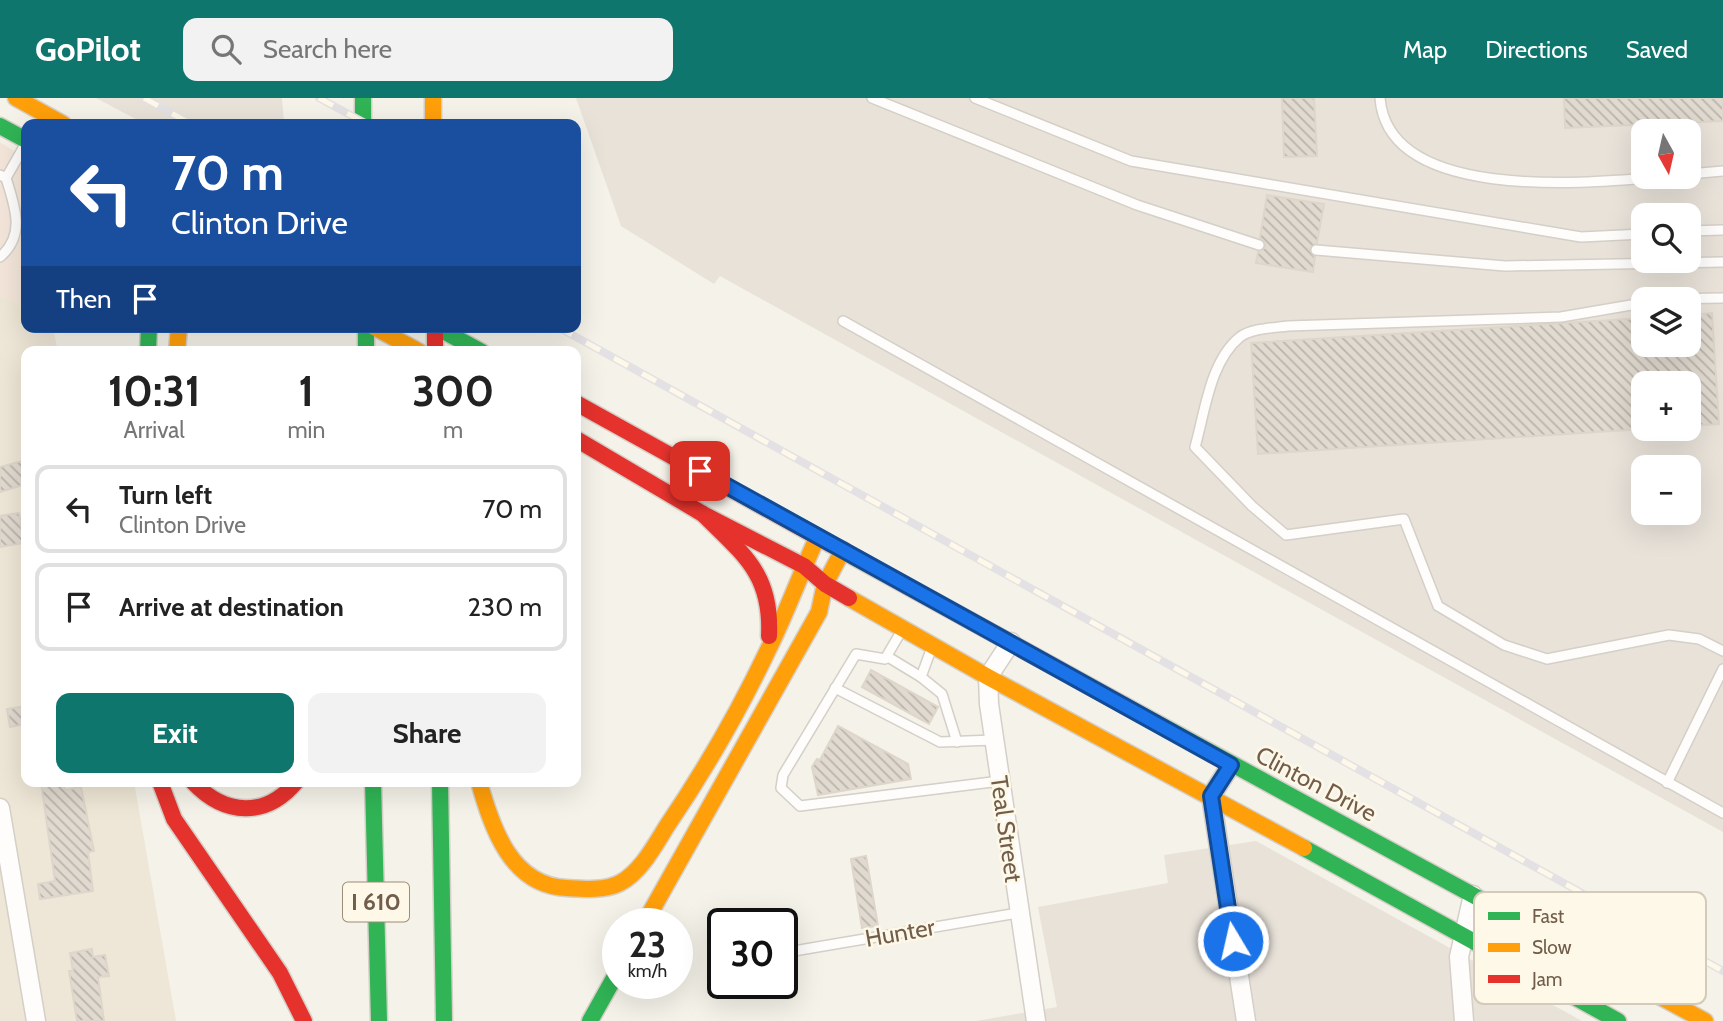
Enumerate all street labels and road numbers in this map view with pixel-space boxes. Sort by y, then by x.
street label: Clinton Drive [1251,740,1382,827]
street label: Teal Street [985,774,1028,884]
road number: I 610 [343,882,409,922]
street label: Hunter [863,912,937,953]

